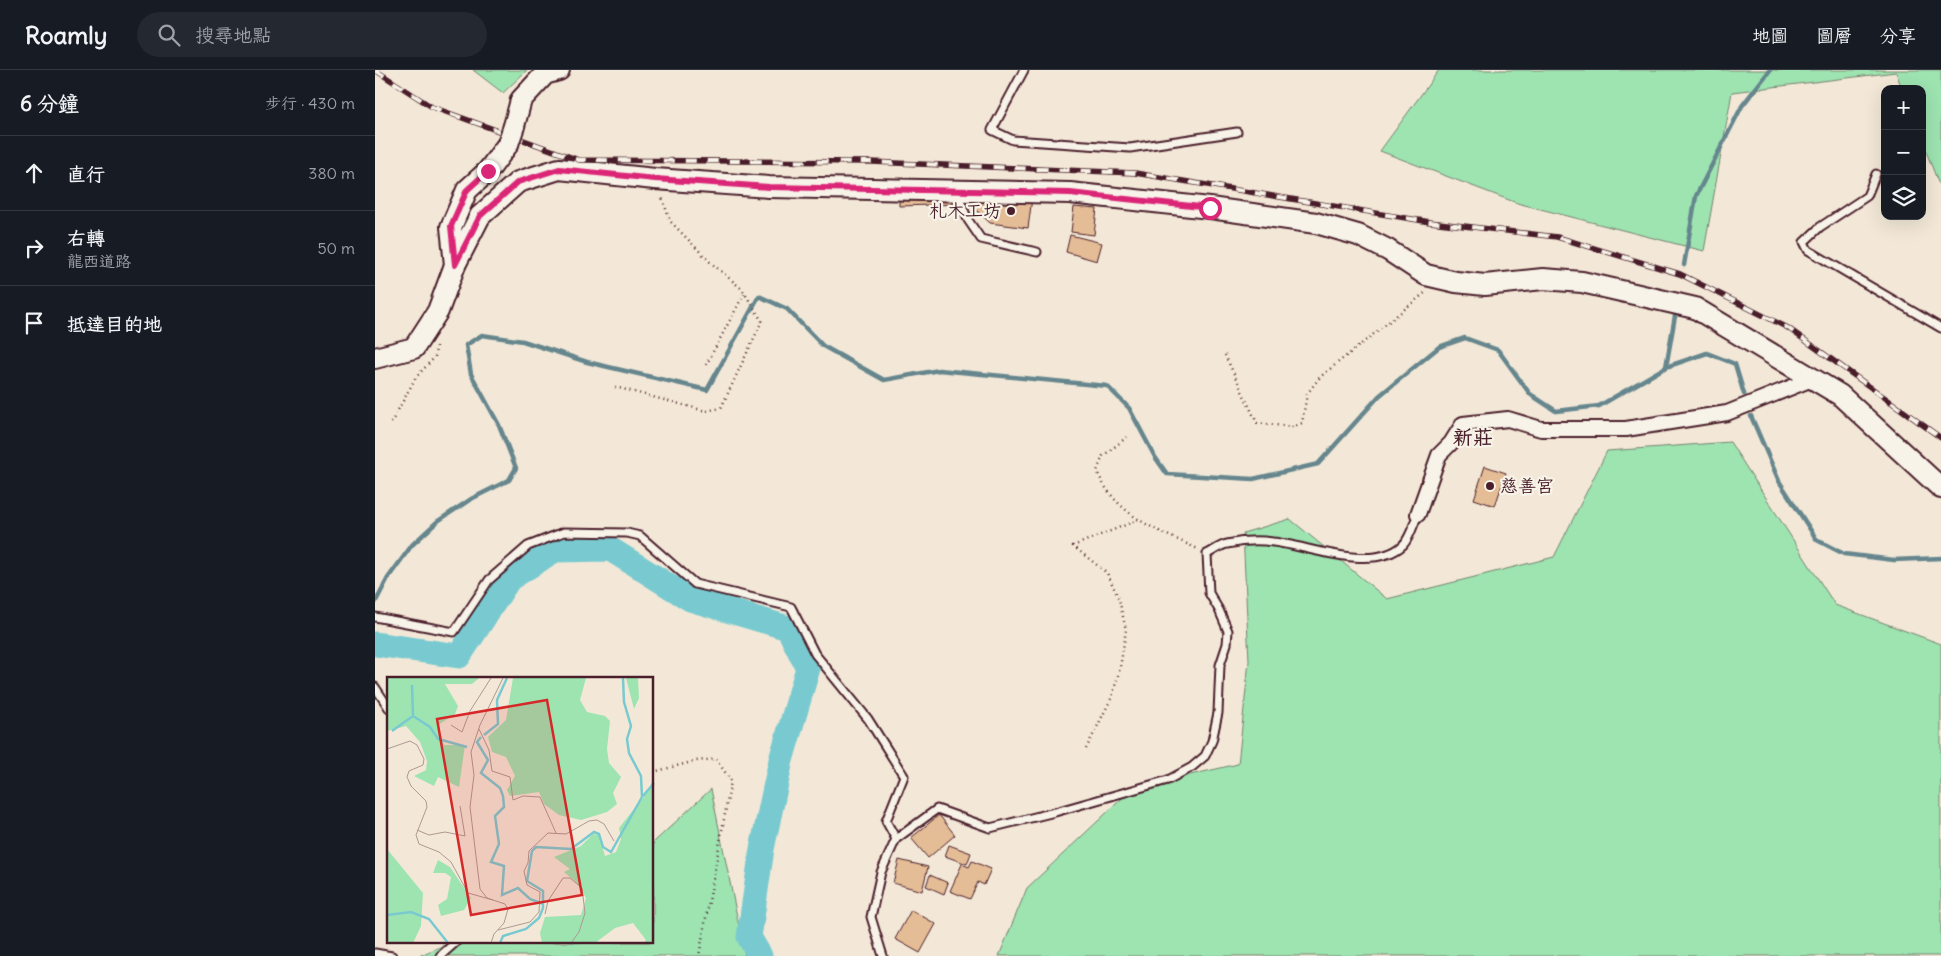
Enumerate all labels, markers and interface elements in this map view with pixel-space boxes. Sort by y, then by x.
search box [137,12,487,57]
text: Roamly [25,20,107,50]
icon: search [155,21,183,49]
text: 搜尋地點 [195,23,271,47]
text: 地圖 [1752,24,1788,47]
text: 圖層 [1816,24,1852,47]
text: 分享 [1880,24,1916,47]
map controls [1881,85,1926,220]
button: + [1881,85,1926,130]
text: 6 分鐘 [20,90,79,117]
text: 步行 · 430 m [265,93,355,113]
button: − [1881,130,1926,175]
icon: ahead [20,159,48,187]
route end [477,160,500,183]
text: 直行 [67,162,105,186]
text: 380 m [308,163,355,183]
button: layers [1881,175,1926,220]
route start [1199,197,1222,220]
place label: 札木工坊 [929,199,1001,222]
marker: 札木工坊 [1005,205,1017,217]
text: 右轉 [67,226,105,250]
icon: right [20,234,48,262]
text: 50 m [317,238,355,258]
text: 龍西道路 [67,251,131,271]
icon: arrive [20,309,48,337]
text: 抵達目的地 [67,312,162,336]
district label: 新莊 [1453,424,1493,449]
place label: 慈善宮 [1500,474,1554,497]
marker: 慈善宮 [1484,480,1496,492]
inset map [387,677,654,944]

